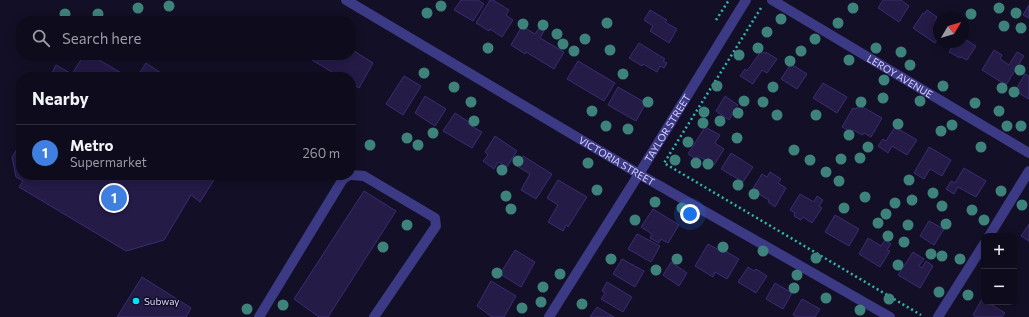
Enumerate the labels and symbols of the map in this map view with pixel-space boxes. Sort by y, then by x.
north arrow [933,12,969,48]
street label: LEROY AVENUE [865,52,935,100]
street label: TAYLOR STREET [642,91,693,164]
street label: VICTORIA STREET [577,134,658,188]
pin: 1 [101,183,127,213]
your location [680,204,700,224]
place label: Subway [144,295,179,307]
marker: Subway [131,296,141,306]

